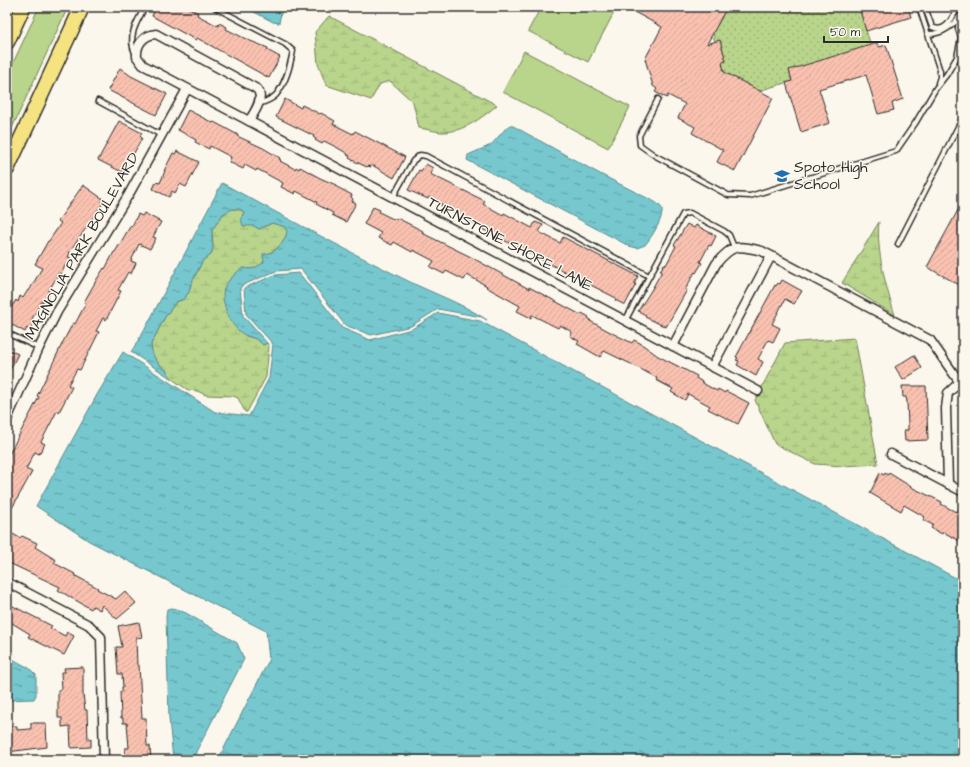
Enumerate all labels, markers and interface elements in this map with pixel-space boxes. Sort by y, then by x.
scale bar [824,18,888,44]
text: 50 m [830,24,861,41]
street label: MAGNOLIA PARK BOULEVARD [20,148,144,343]
place label: Spoto High School [794,157,868,195]
school or university icon: Spoto High School [773,167,791,185]
street label: TURNSTONE SHORE LANE [424,192,596,296]

